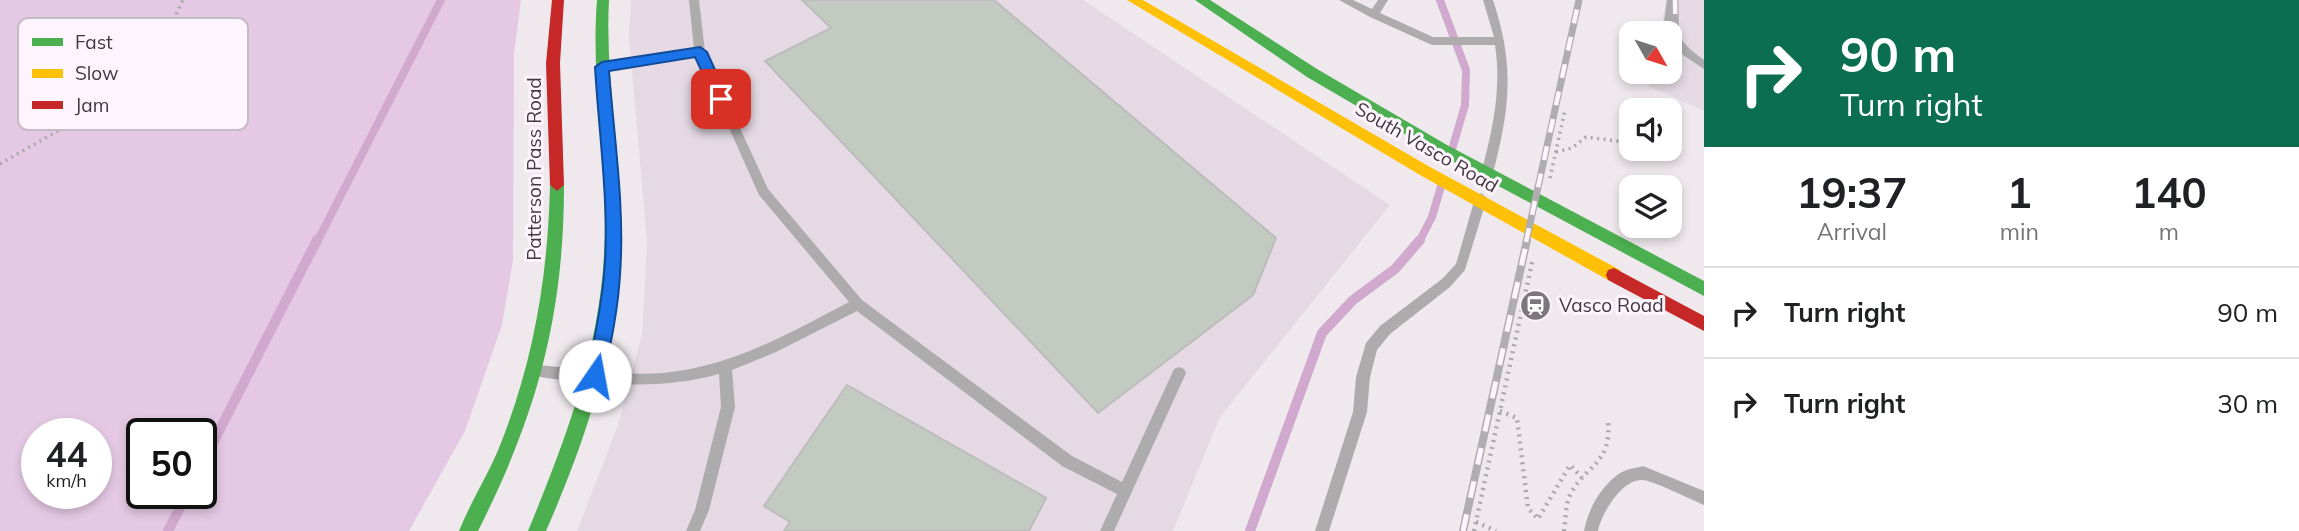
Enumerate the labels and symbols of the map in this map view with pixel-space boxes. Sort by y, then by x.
legend [18,18,248,130]
north arrow [1619,21,1682,84]
text: Fast [75,30,113,54]
text: Slow [75,61,119,85]
pin [691,69,751,129]
street label: Patterson Pass Road [522,77,546,261]
text: Jam [75,93,109,117]
street label: South Vasco Road [1351,96,1503,198]
station icon: Vasco Road [1519,288,1553,322]
place label: Vasco Road [1559,293,1664,317]
position arrow [558,339,632,413]
speed limit sign: 50 [126,418,217,509]

